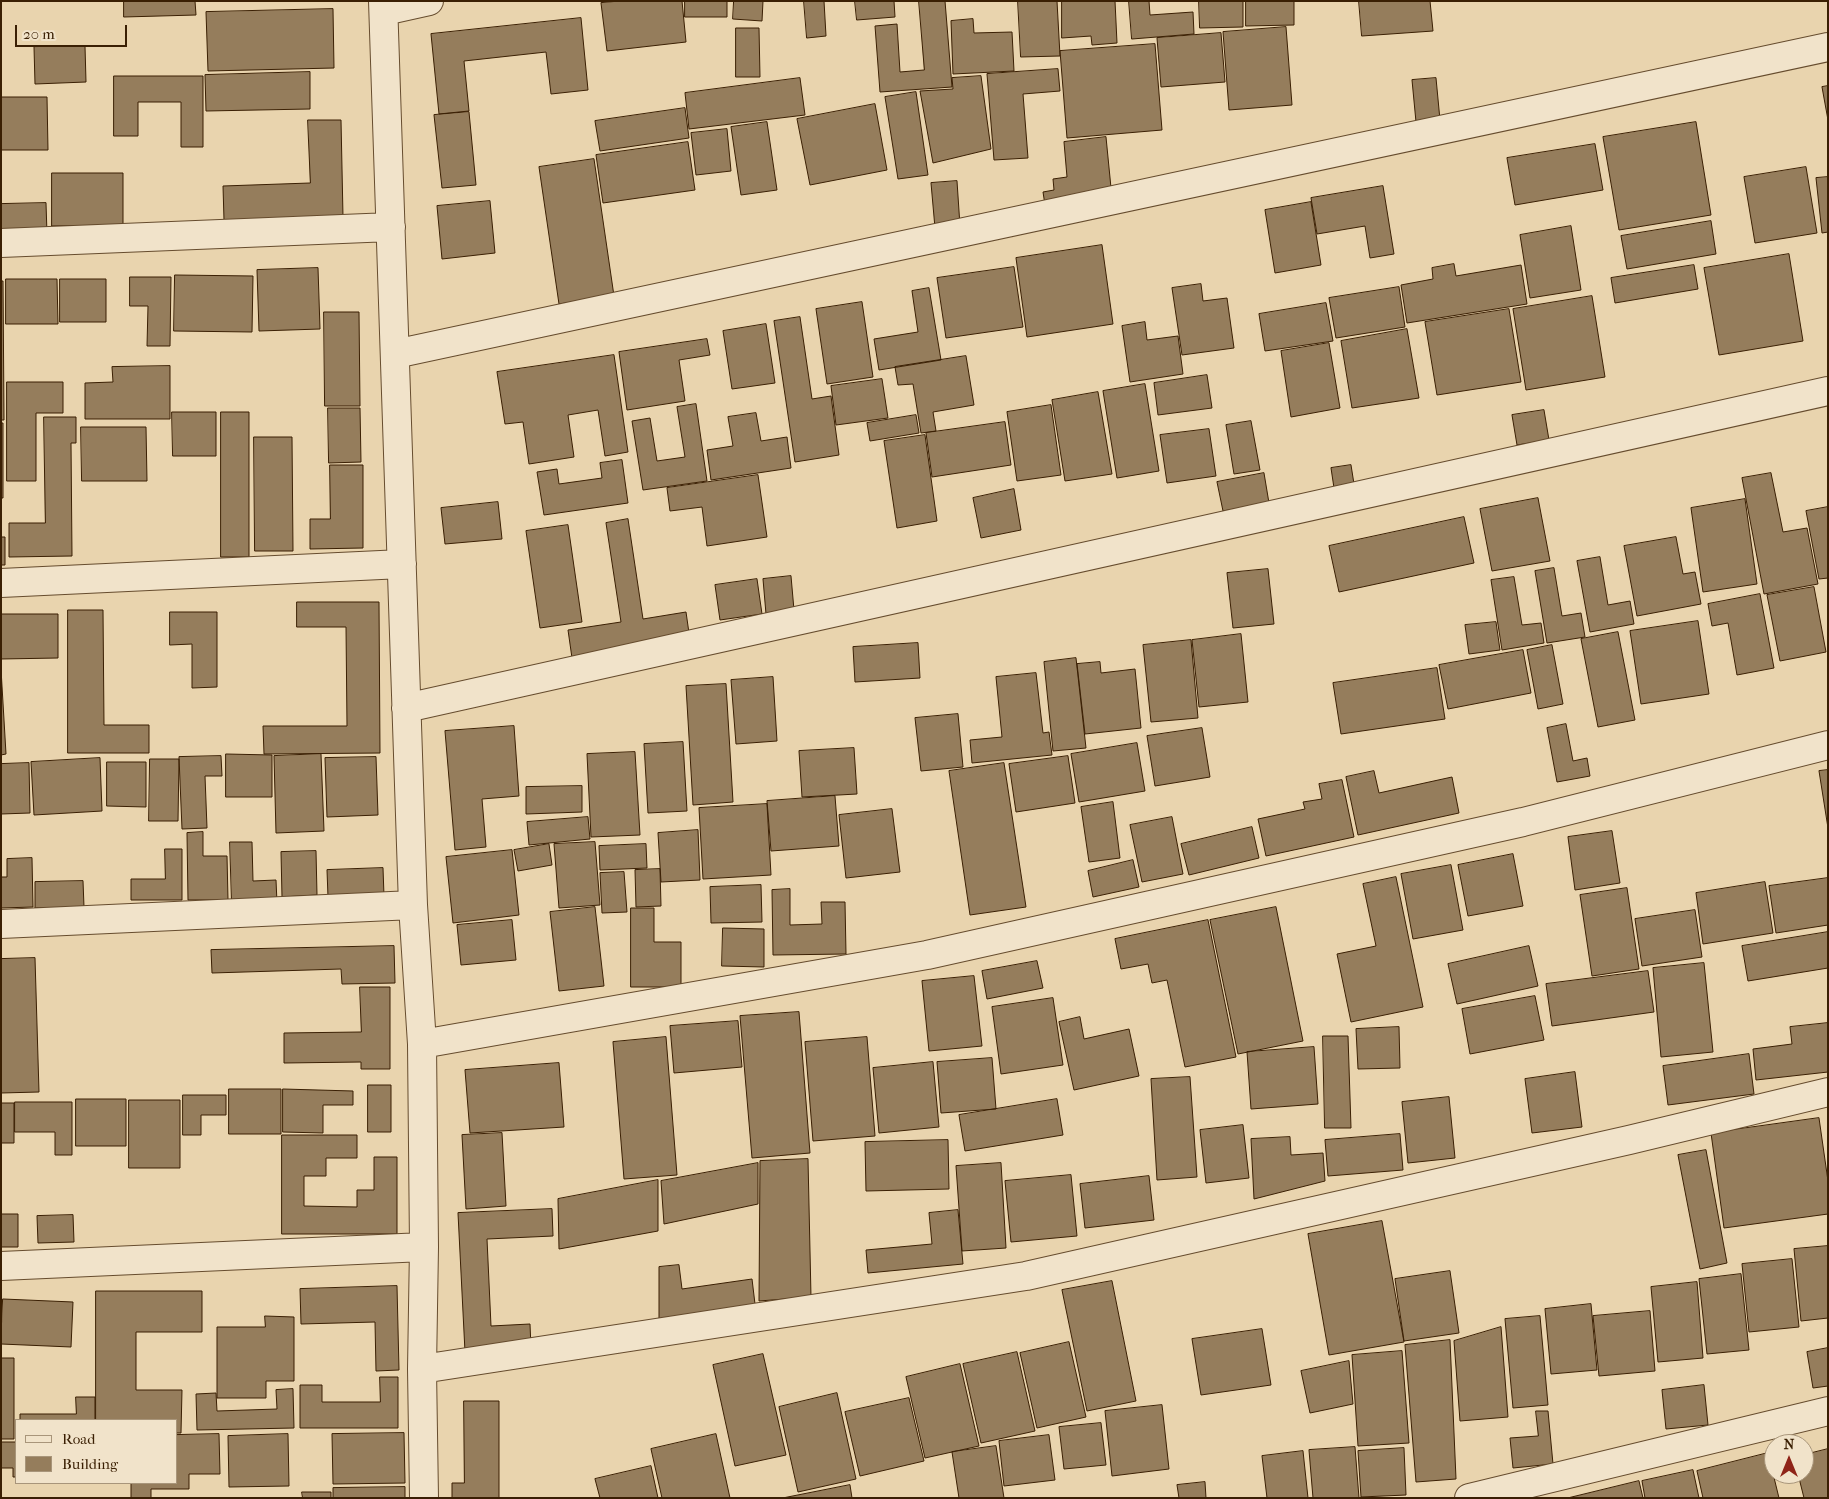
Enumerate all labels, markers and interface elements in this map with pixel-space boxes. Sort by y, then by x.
scale bar [18,15,130,47]
text: 20 m [23,25,55,43]
legend [15,1419,178,1484]
text: Road [62,1430,95,1448]
north arrow [1764,1434,1814,1484]
text: N [1784,1436,1794,1453]
text: Building [62,1455,118,1473]

